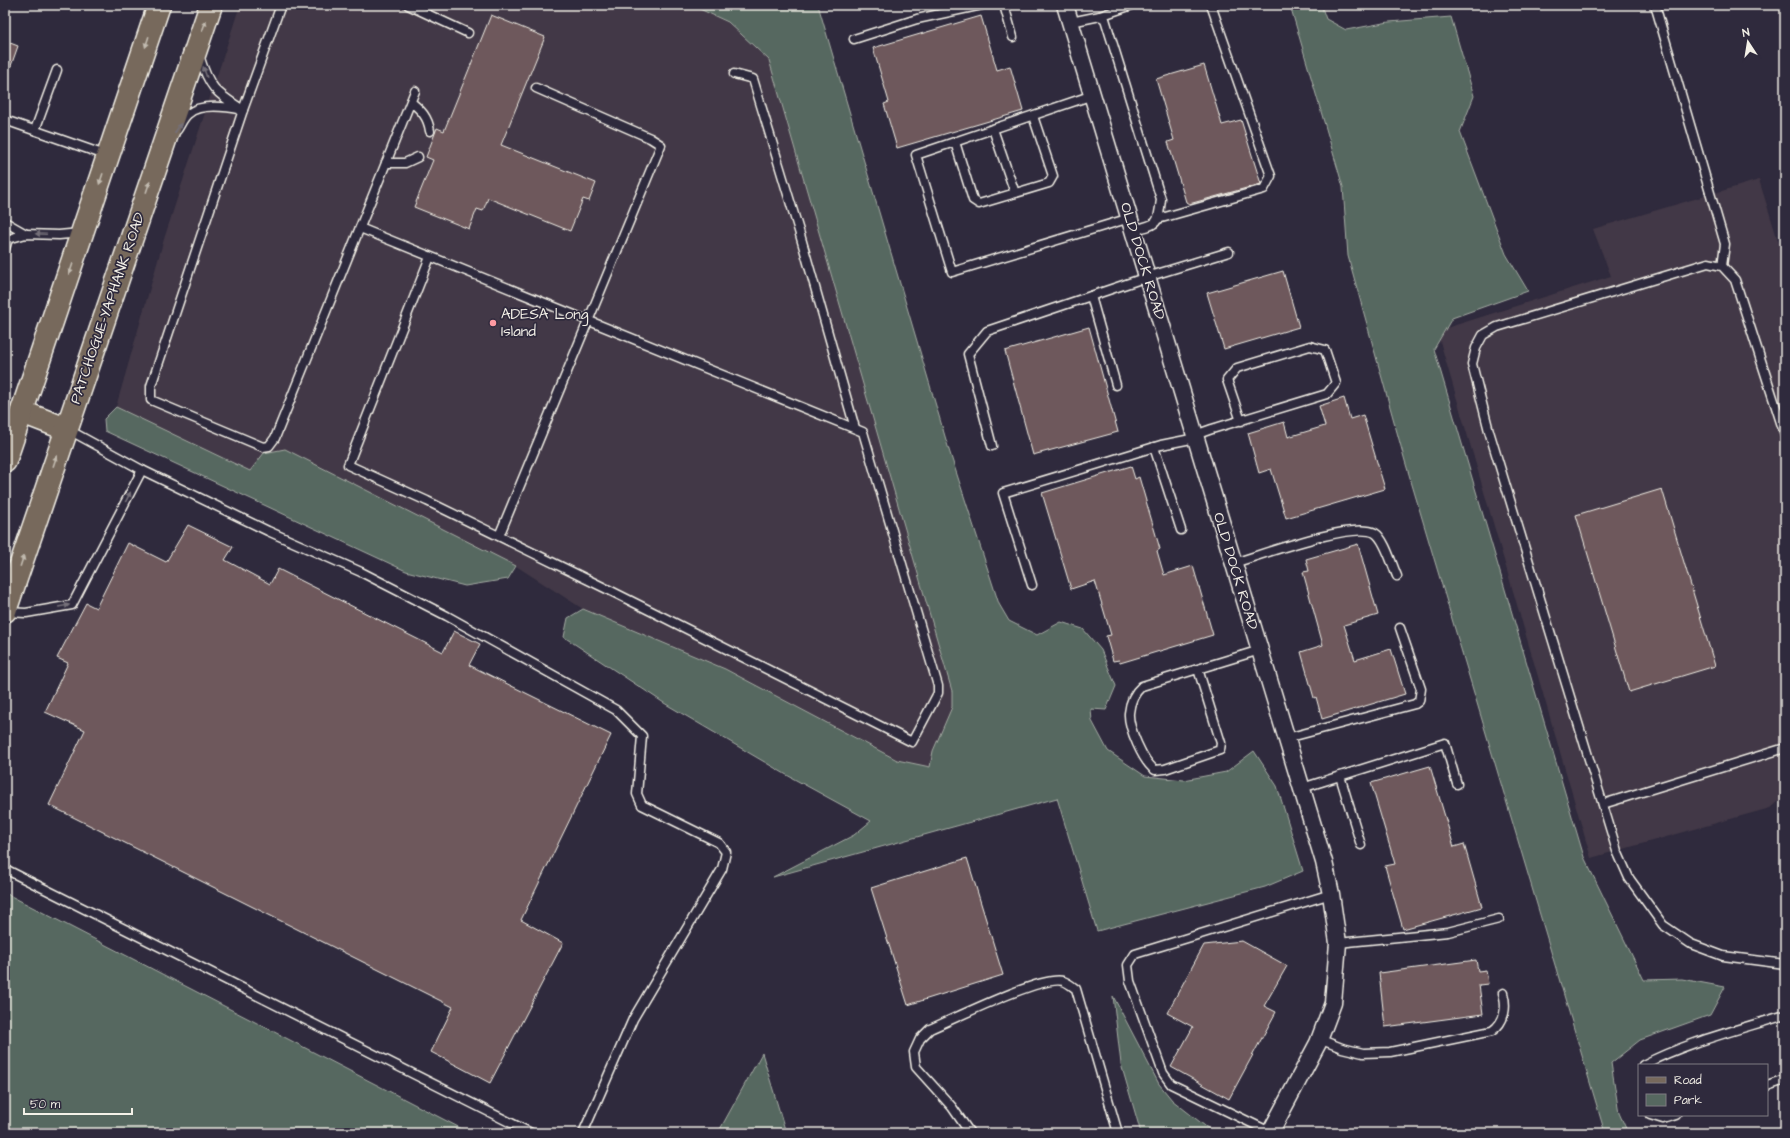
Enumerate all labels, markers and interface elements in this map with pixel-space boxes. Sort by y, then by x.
one-way arrow [201,19,207,31]
north arrow [1728,22,1768,62]
text: N [1741,25,1751,41]
one-way arrow [144,36,150,48]
one-way arrow [201,66,207,78]
one-way arrow [175,122,182,134]
one-way arrow [98,173,104,185]
one-way arrow [146,181,152,193]
street label: OLD DOCK ROAD [1115,200,1170,323]
street label: PATCHOGUE-YAPHANK ROAD [65,209,150,407]
one-way arrow [34,231,47,237]
one-way arrow [67,264,73,276]
place label: ADESA Long Island [501,304,589,342]
marker: ADESA Long Island [488,318,498,328]
one-way arrow [53,454,59,466]
one-way arrow [125,491,131,502]
street label: OLD DOCK ROAD [1208,510,1263,633]
one-way arrow [19,554,25,566]
one-way arrow [58,603,70,609]
legend [1638,1064,1768,1116]
text: Road [1674,1072,1702,1089]
scale bar [24,1090,132,1116]
text: Park [1674,1092,1702,1109]
text: 50 m [30,1096,61,1113]

